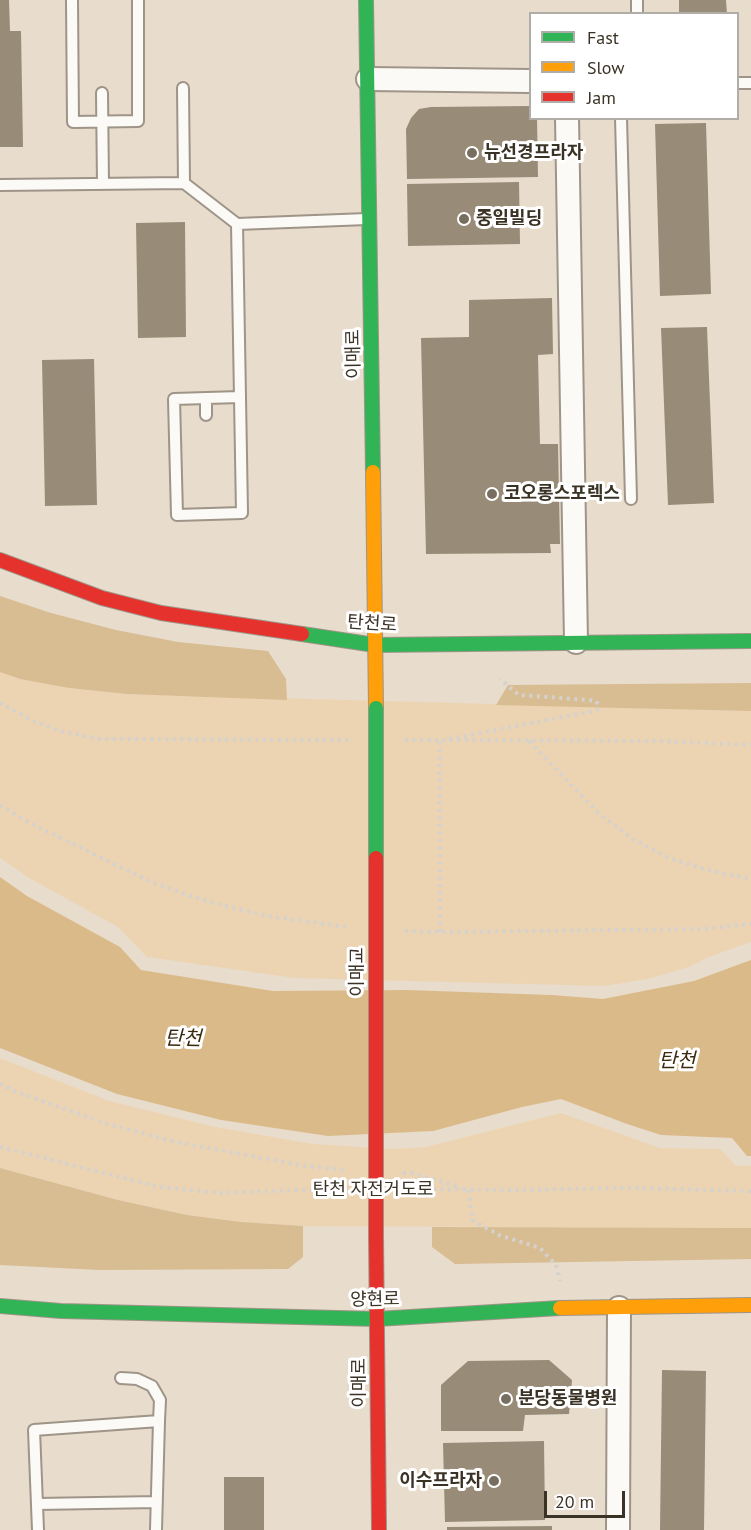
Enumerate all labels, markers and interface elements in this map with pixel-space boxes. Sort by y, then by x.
legend [529,12,739,120]
text: Fast [587,26,619,49]
text: Slow [587,56,625,79]
text: Jam [587,86,616,109]
place label: 뉴선경프라자 [484,142,583,164]
marker: 뉴선경프라자 [465,146,479,160]
place label: 중일빌딩 [476,208,542,230]
marker: 중일빌딩 [457,212,471,226]
street label: 이매로 [343,329,365,379]
place label: 코오롱스포렉스 [504,483,620,505]
marker: 코오롱스포렉스 [485,487,499,501]
street label: 탄천로 [346,611,398,637]
street label: 이매교 [347,947,369,997]
water label: 탄천 [164,1027,202,1051]
water label: 탄천 [659,1049,695,1073]
street label: 탄천 자전거도로 [313,1179,433,1201]
street label: 양현로 [350,1289,400,1311]
street label: 이매로 [349,1358,371,1408]
place label: 분당동물병원 [518,1388,617,1410]
marker: 분당동물병원 [499,1392,513,1406]
place label: 이수프라자 [399,1470,482,1492]
marker: 이수프라자 [487,1474,501,1488]
scale bar [547,1479,628,1517]
text: 20 m [555,1490,594,1513]

